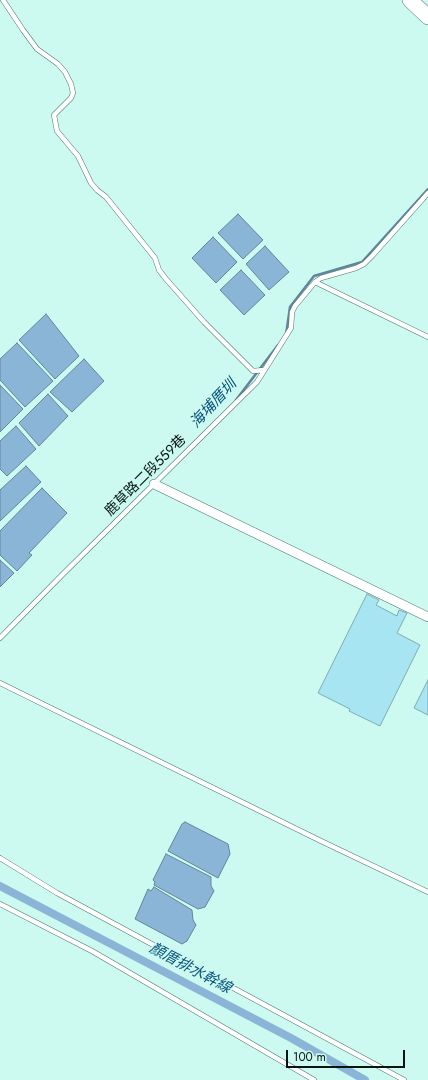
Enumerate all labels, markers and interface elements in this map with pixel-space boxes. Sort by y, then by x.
water label: 海埔厝圳 [187,376,241,432]
street label: 鹿草路二段559巷 [102,432,190,520]
water label: 顏厝排水幹線 [146,940,234,998]
scale bar [288,1042,407,1068]
text: 100 m [293,1048,326,1066]

